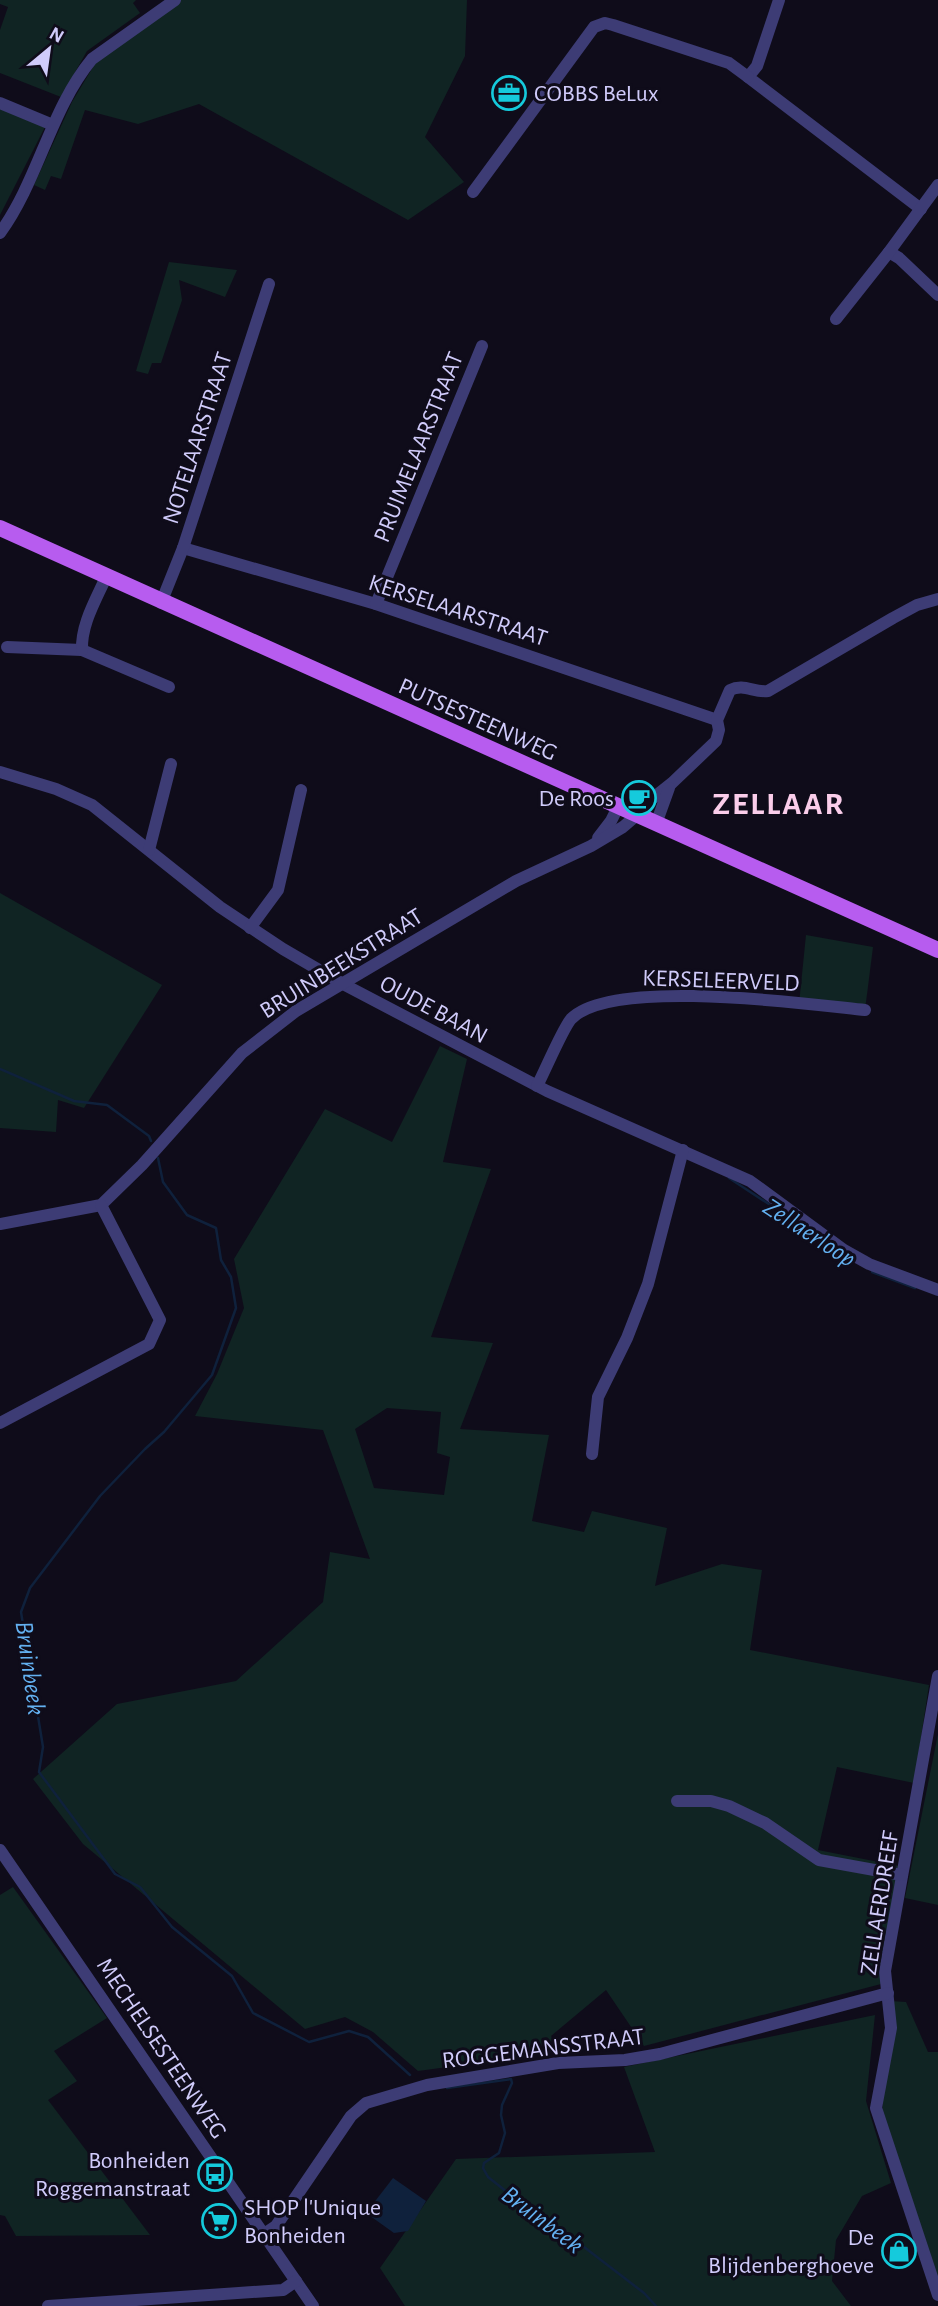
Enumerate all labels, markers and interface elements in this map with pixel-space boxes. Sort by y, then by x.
north arrow [14,14,84,84]
text: N [46,24,67,47]
office icon: COBBS BeLux [490,74,528,112]
place label: COBBS BeLux [534,82,659,106]
street label: NOTELAARSTRAAT [159,349,237,527]
street label: PRUIMELAARSTRAAT [370,349,468,546]
street label: KERSELAARSTRAAT [365,571,550,651]
street label: PUTSESTEENWEG [395,674,560,766]
cafe icon: De Roos [620,779,658,817]
place label: De Roos [539,787,614,811]
district label: ZELLAAR [713,788,845,820]
street label: BRUINBEEKSTRAAT [256,904,427,1024]
street label: KERSELEERVELD [642,966,800,996]
street label: OUDE BAAN [376,972,491,1048]
water label: Zellaerloop [759,1194,860,1272]
water label: Bruinbeek [11,1619,49,1717]
street label: ZELLAERDREEF [857,1829,903,1977]
street label: MECHELSESTEENWEG [92,1954,230,2143]
street label: ROGGEMANSSTRAAT [441,2025,646,2073]
place label: Bonheiden Roggemanstraat [35,2149,190,2201]
bus stop icon: Bonheiden Roggemanstraat [196,2155,234,2193]
water label: Bruinbeek [497,2181,588,2259]
place label: SHOP l'Unique Bonheiden [244,2196,381,2248]
supermarket icon: SHOP l'Unique Bonheiden [200,2202,238,2240]
place label: De Blijdenberghoeve [708,2226,874,2278]
shop icon: De Blijdenberghoeve [880,2232,918,2270]

